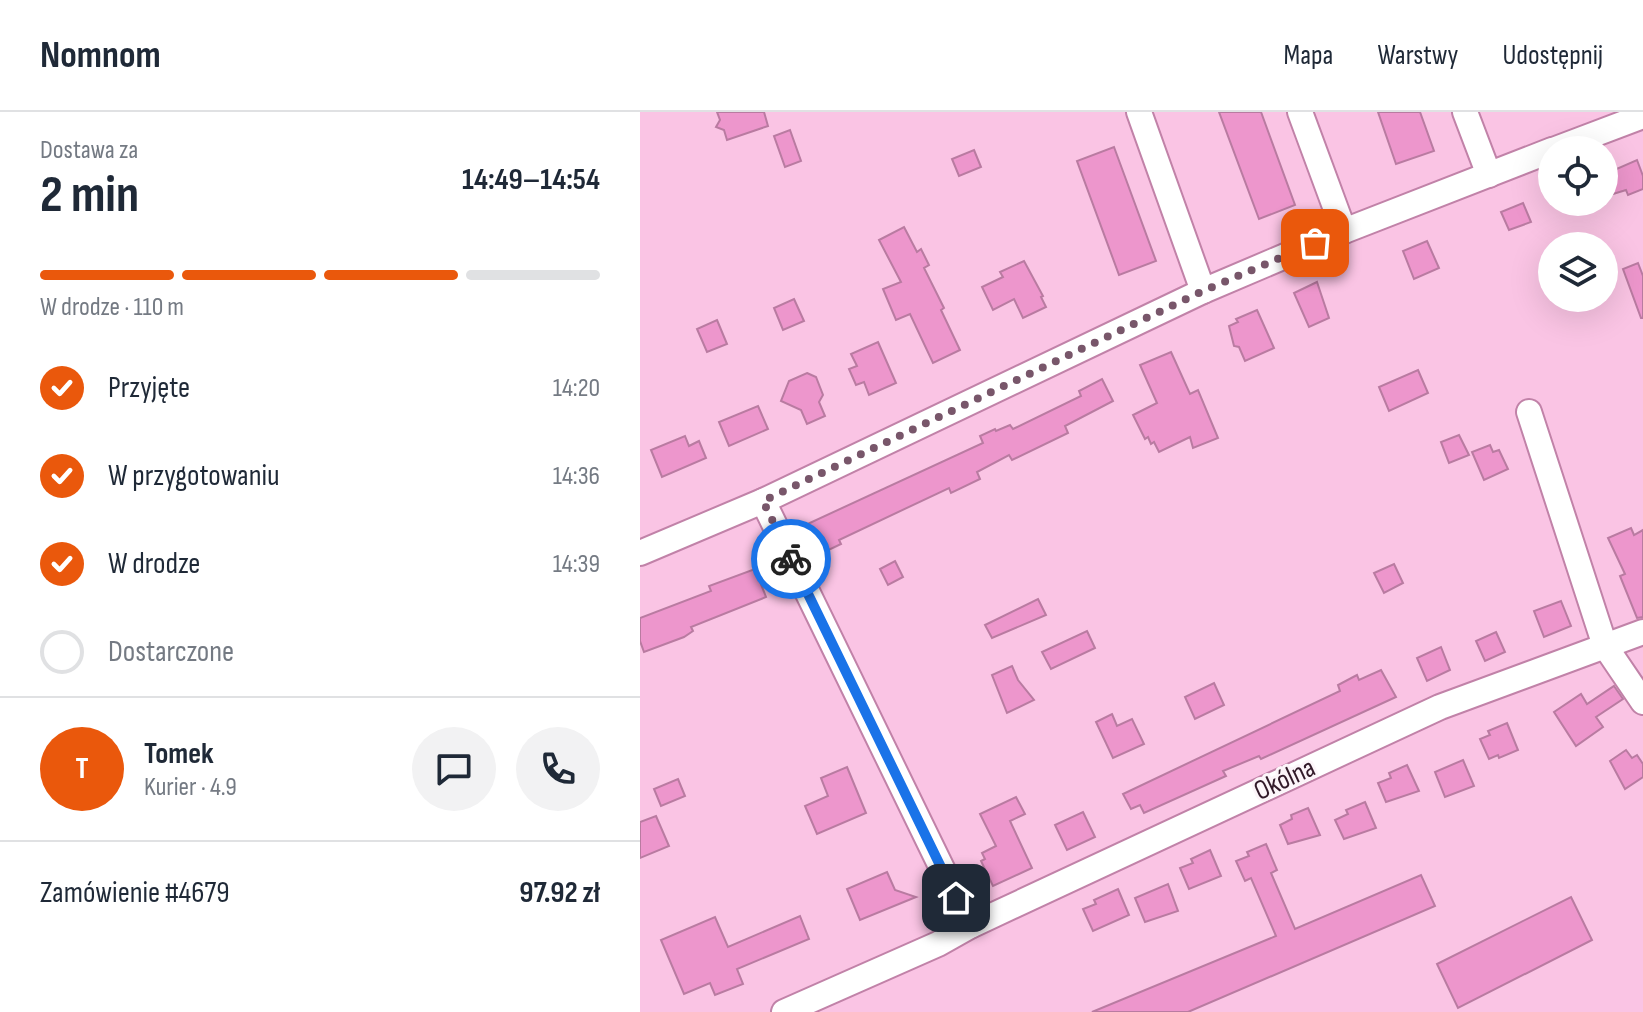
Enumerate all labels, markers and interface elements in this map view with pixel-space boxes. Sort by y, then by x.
text: Nomnom [40,33,161,78]
text: Mapa [1284,39,1333,72]
text: Warstwy [1377,39,1458,72]
text: Udostępnij [1502,39,1603,72]
text: Dostawa za [40,135,138,166]
map controls [1538,136,1618,312]
button: locate [1538,136,1618,216]
text: 14:49–14:54 [462,162,600,198]
text: 2 min [40,164,139,227]
pin [1281,209,1349,277]
icon: bag [1293,221,1337,265]
button: layers [1538,232,1618,312]
text: W drodze · 110 m [40,292,184,323]
icon: check [40,366,84,410]
text: Przyjęte [108,370,190,406]
text: 14:20 [553,373,600,404]
icon: check [40,454,84,498]
text: W przygotowaniu [108,458,280,494]
text: 14:36 [553,461,600,492]
courier [751,519,831,599]
icon: bike [769,537,813,581]
icon: check [40,542,84,586]
text: W drodze [108,546,200,582]
text: 14:39 [553,549,600,580]
text: Dostarczone [108,634,234,670]
button: chat [412,727,496,811]
button: phone [516,727,600,811]
text: Tomek [144,736,214,772]
text: T [75,751,89,787]
street label: Okólna [1249,751,1320,808]
text: Kurier · 4.9 [144,772,237,803]
pin [922,864,990,932]
text: Zamówienie #4679 [40,875,230,911]
text: 97.92 zł [519,875,600,911]
icon: home [934,876,978,920]

